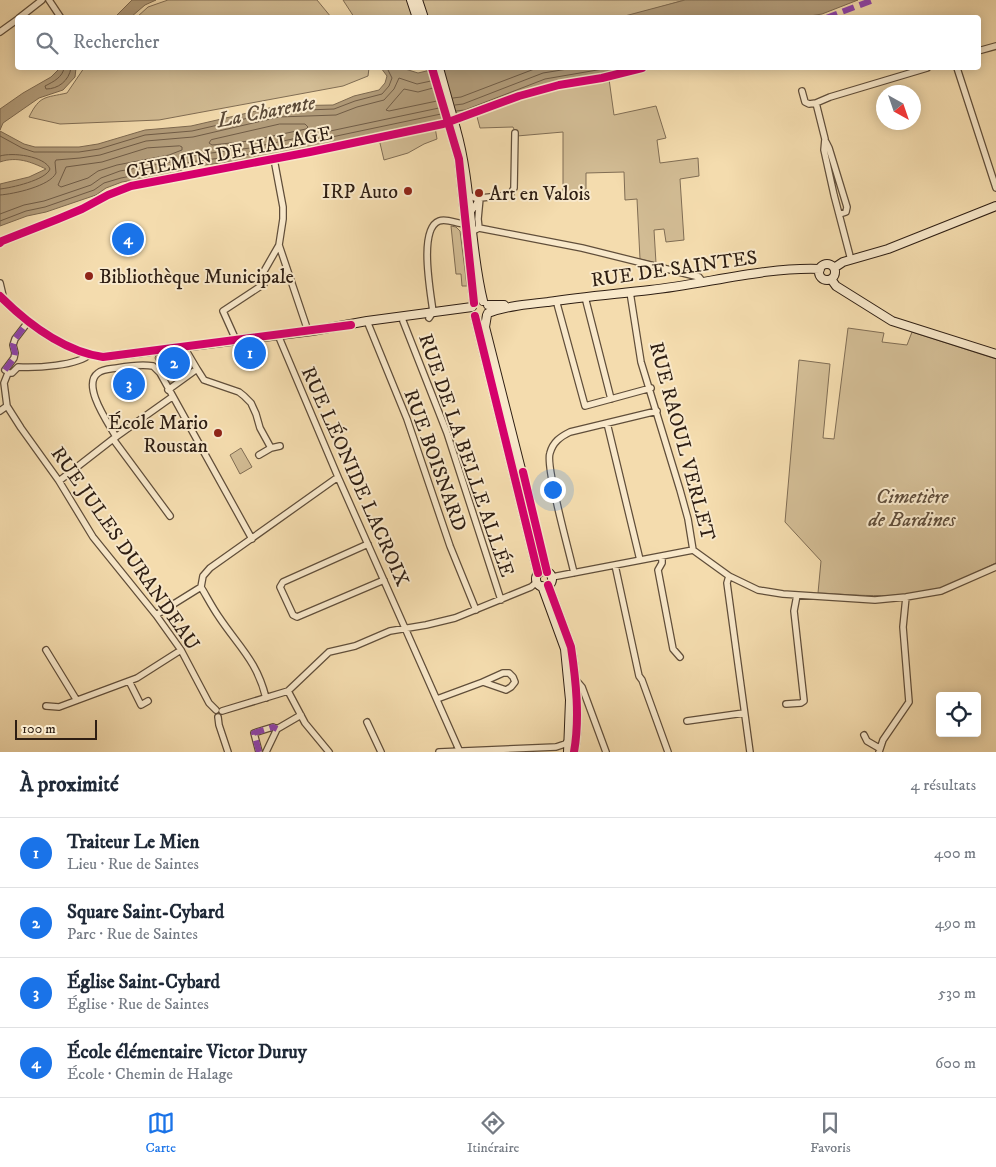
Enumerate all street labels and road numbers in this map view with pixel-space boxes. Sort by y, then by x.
street label: CHEMIN DE HALAGE [124,121,335,186]
street label: RUE DE SAINTES [589,245,759,294]
street label: RUE DE LA BELLE ALLÉE [412,331,519,580]
street label: RUE RAOUL VERLET [643,339,720,544]
street label: RUE LÉONIDE LACROIX [295,363,415,591]
street label: RUE BOISNARD [397,386,472,535]
street label: RUE JULES DURANDEAU [45,442,205,656]

